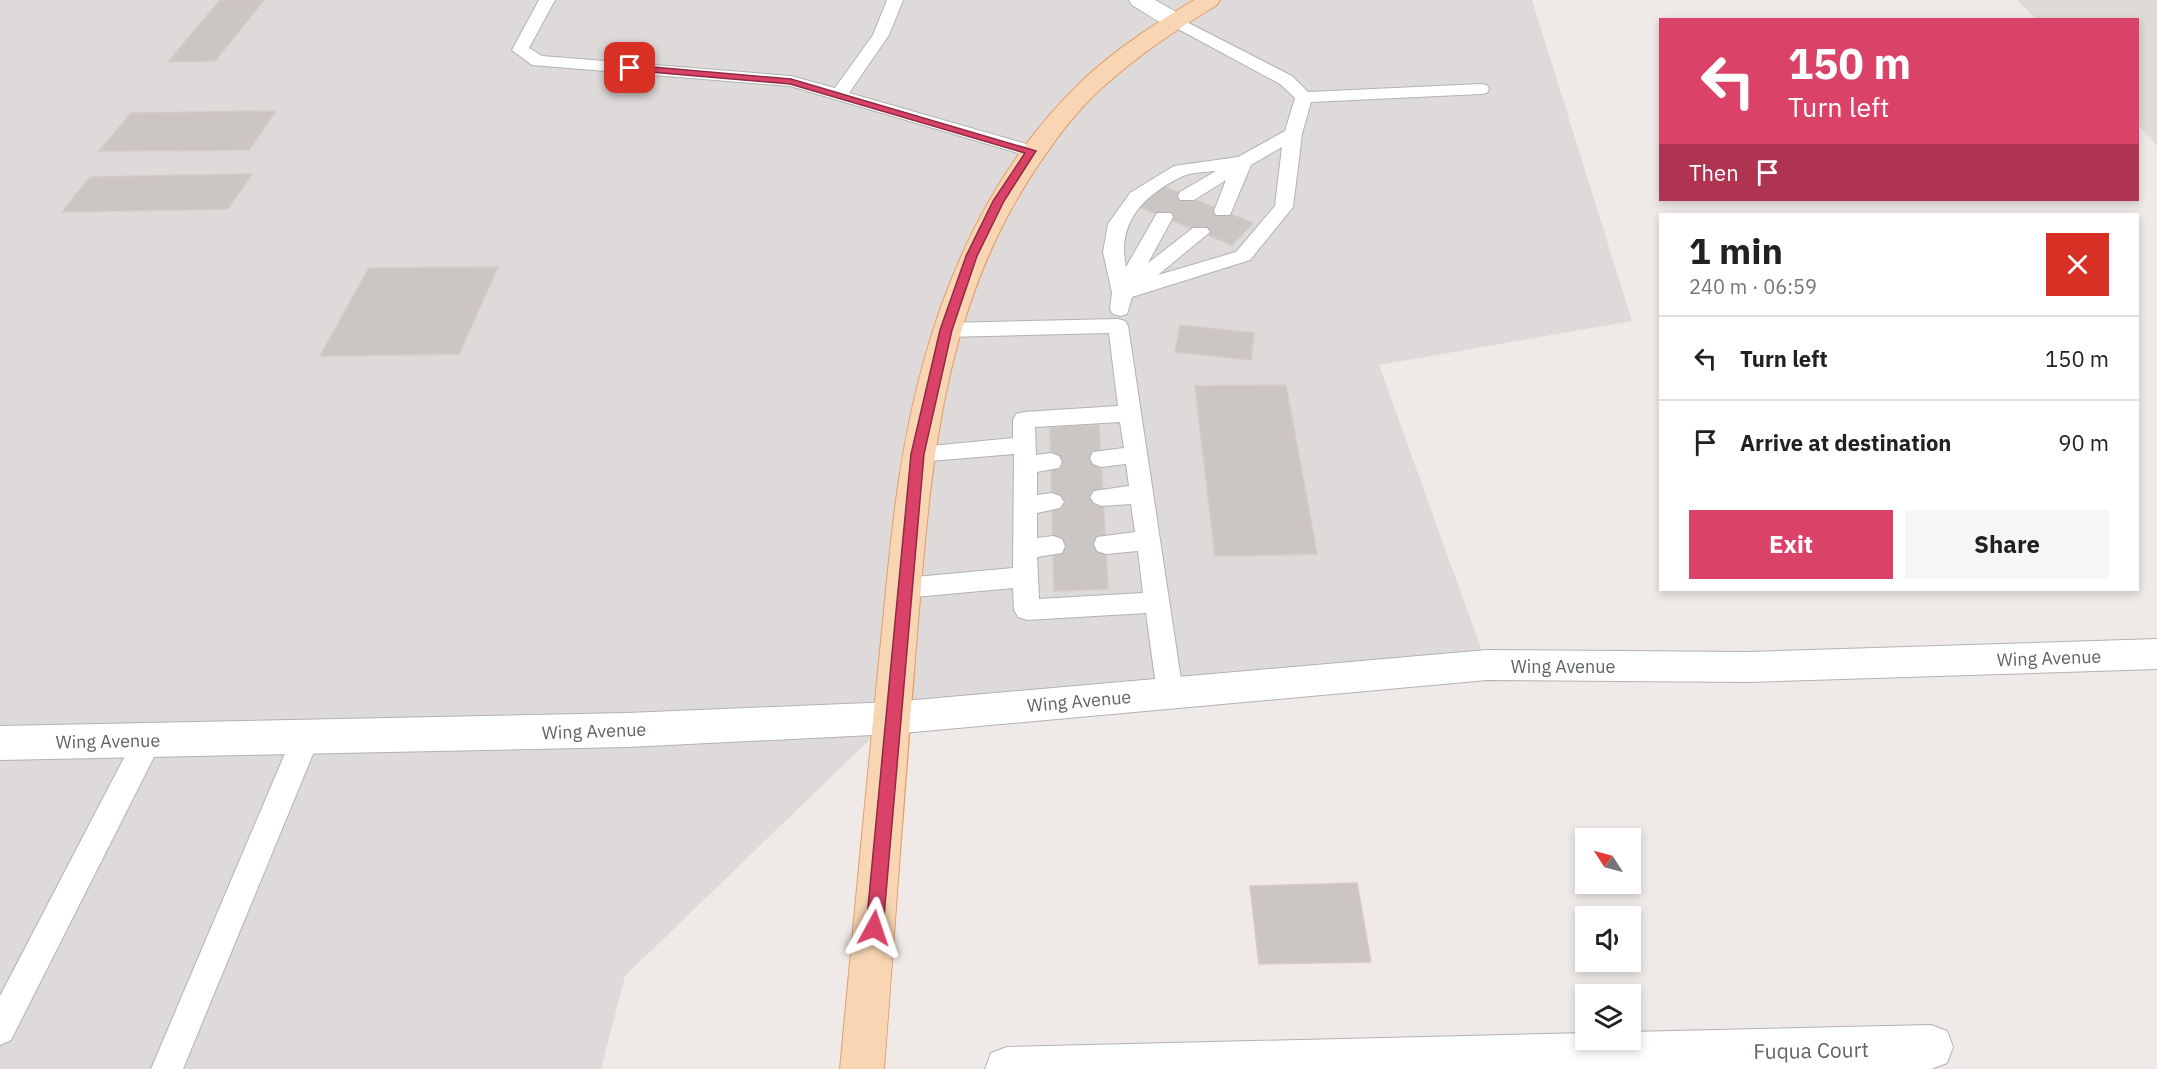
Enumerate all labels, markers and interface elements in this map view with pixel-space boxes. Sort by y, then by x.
text: 150 m [1788,36,1911,91]
pin [604,42,655,93]
icon: left [1689,42,1767,120]
icon: arrive [613,51,646,84]
text: Turn left [1788,89,1889,124]
icon: arrive [1751,156,1784,189]
text: Then [1689,158,1739,187]
text: 1 min [1689,227,1783,274]
button: close [2046,233,2109,296]
text: 240 m · 06:59 [1689,273,1817,300]
icon: left [1689,342,1722,375]
text: Turn left [1740,344,1828,373]
text: 150 m [2045,344,2109,373]
icon: arrive [1689,426,1722,459]
text: Arrive at destination [1740,428,1951,457]
text: 90 m [2058,428,2109,457]
button: Exit [1689,510,1893,579]
button: Share [1905,510,2109,579]
street label: Wing Avenue [1996,645,2102,671]
street label: Wing Avenue [1511,655,1615,678]
street label: Wing Avenue [1026,685,1132,717]
street label: Wing Avenue [541,718,647,744]
street label: Wing Avenue [55,729,161,753]
north arrow [1575,828,1641,894]
map controls [1575,828,1641,1050]
position arrow [842,896,906,960]
button: sound [1575,906,1641,972]
button: layers [1575,984,1641,1050]
street label: Fuqua Court [1753,1035,1869,1065]

